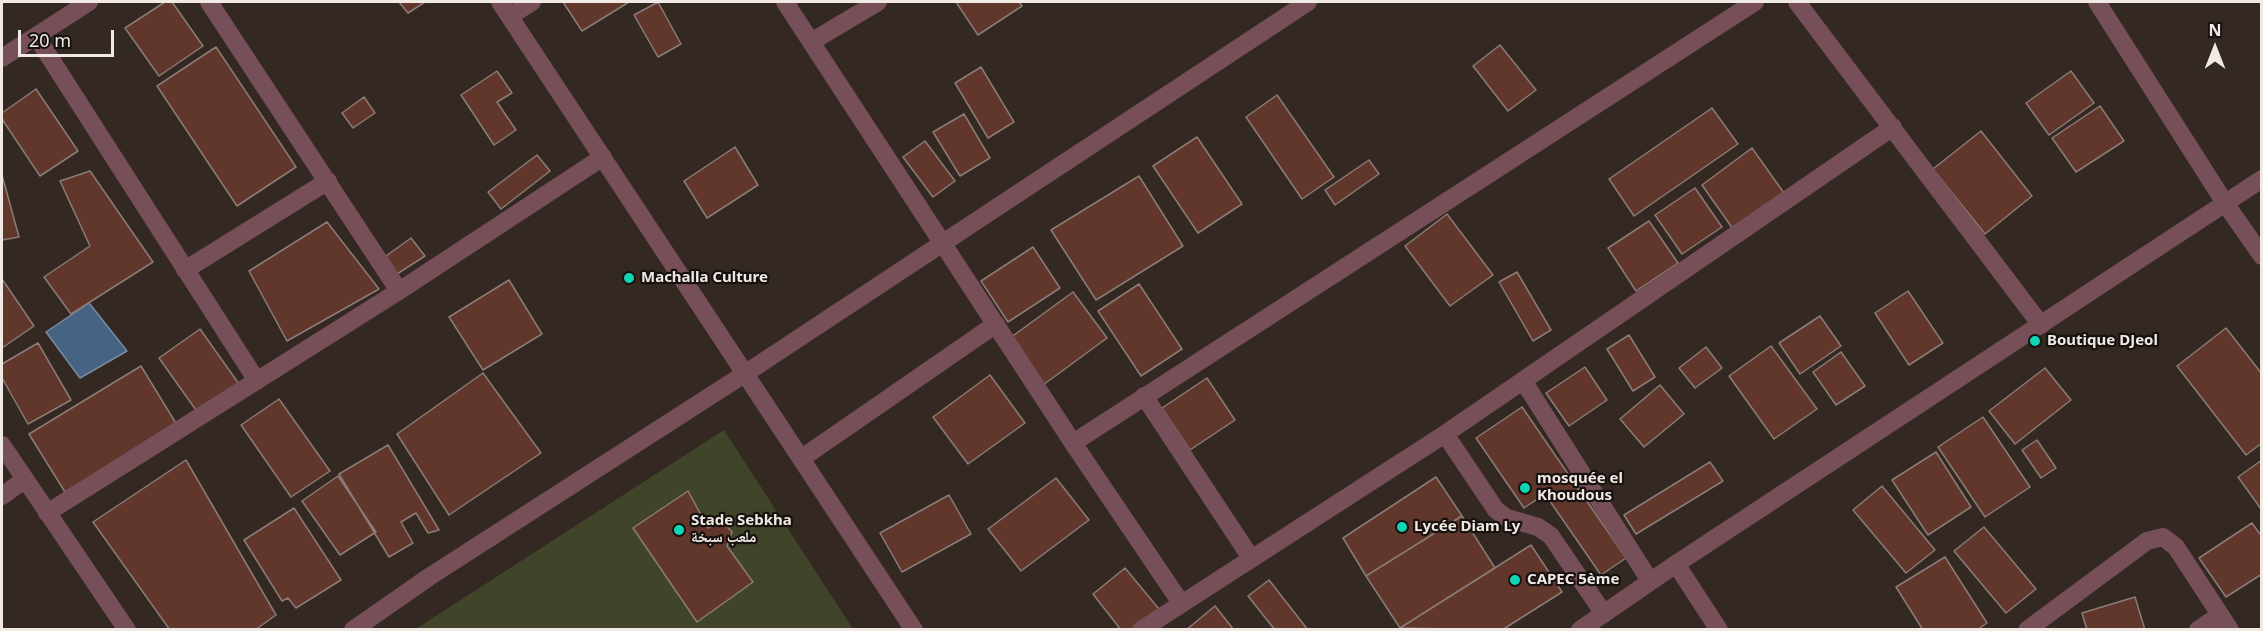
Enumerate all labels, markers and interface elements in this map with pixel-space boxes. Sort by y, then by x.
scale bar [21,18,117,56]
north arrow [2185,18,2245,78]
text: N [2208,19,2222,41]
text: 20 m [29,28,71,52]
place label: Machalla Culture [641,269,768,287]
marker: Machalla Culture [622,271,636,285]
place label: Boutique DJeol [2047,332,2158,350]
marker: Boutique DJeol [2028,334,2042,348]
place label: mosquée el Khoudous [1537,470,1623,505]
marker: mosquée el Khoudous [1518,481,1532,495]
place label: Stade Sebkha ملعب سبخة [691,512,792,547]
place label: Lycée Diam Ly [1414,518,1520,536]
marker: Lycée Diam Ly [1395,520,1409,534]
marker: Stade Sebkha ملعب سبخة [672,523,686,537]
place label: CAPEC 5ème [1527,571,1619,589]
marker: CAPEC 5ème [1508,573,1522,587]

